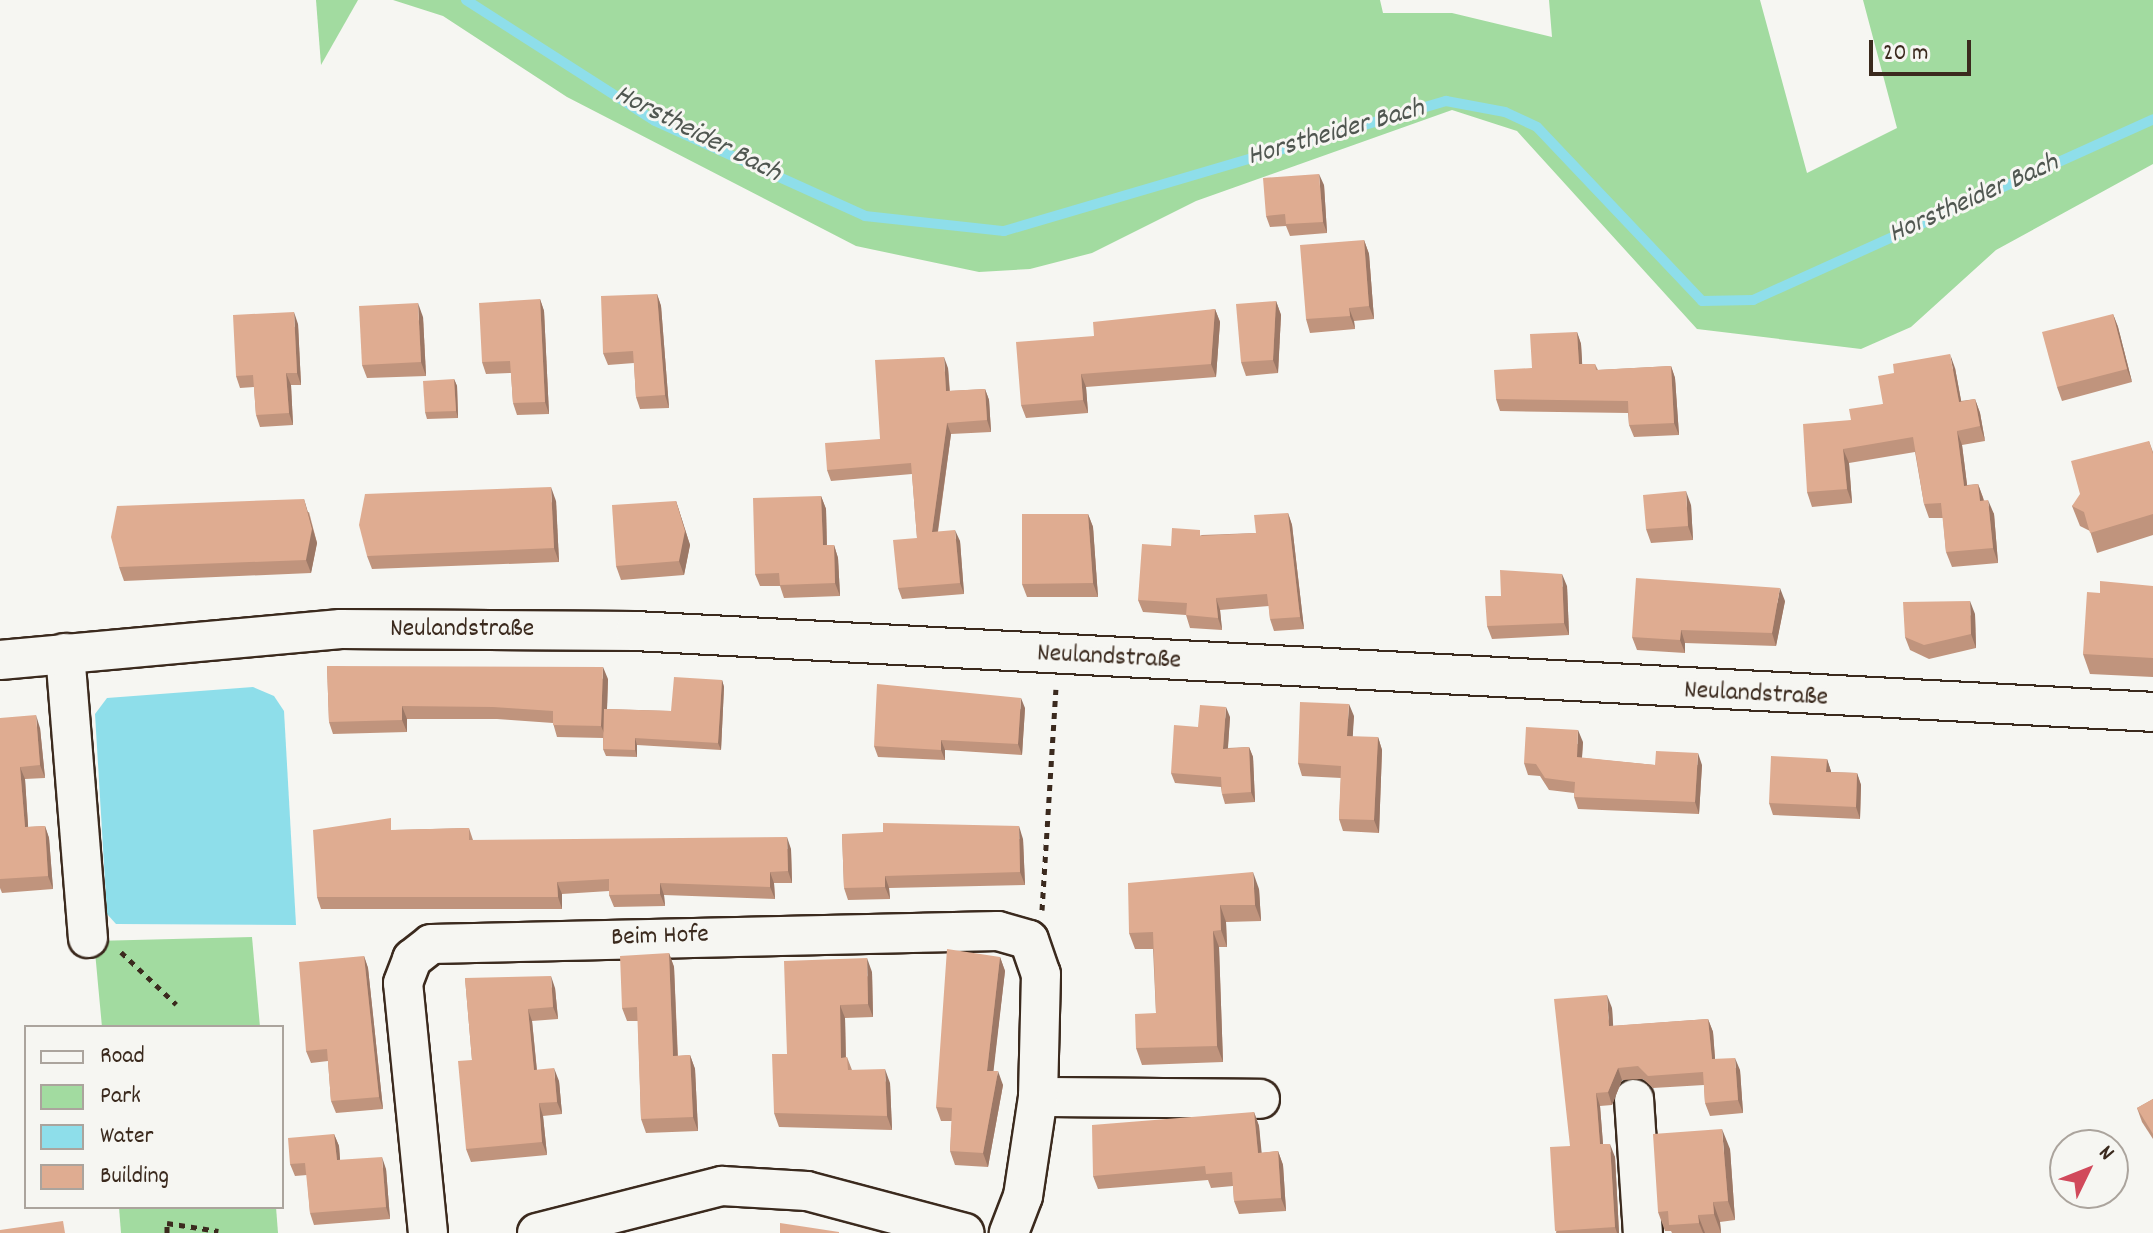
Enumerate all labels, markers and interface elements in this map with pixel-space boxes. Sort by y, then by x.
scale bar [1873,24,1975,74]
text: 20 m [1883,37,1929,71]
water label: Horstheider Bach [608,79,786,191]
water label: Horstheider Bach [1244,93,1428,175]
water label: Horstheider Bach [1884,148,2064,252]
street label: Neulandstraße [390,614,534,646]
street label: Neulandstraße [1036,639,1182,677]
street label: Neulandstraße [1683,676,1829,714]
street label: Beim Hofe [611,920,709,954]
legend [24,1025,284,1209]
text: Road [100,1040,145,1074]
text: Park [100,1080,141,1114]
text: Water [100,1120,153,1154]
north arrow [2049,1129,2129,1209]
text: N [2090,1139,2120,1168]
text: Building [100,1160,169,1194]

